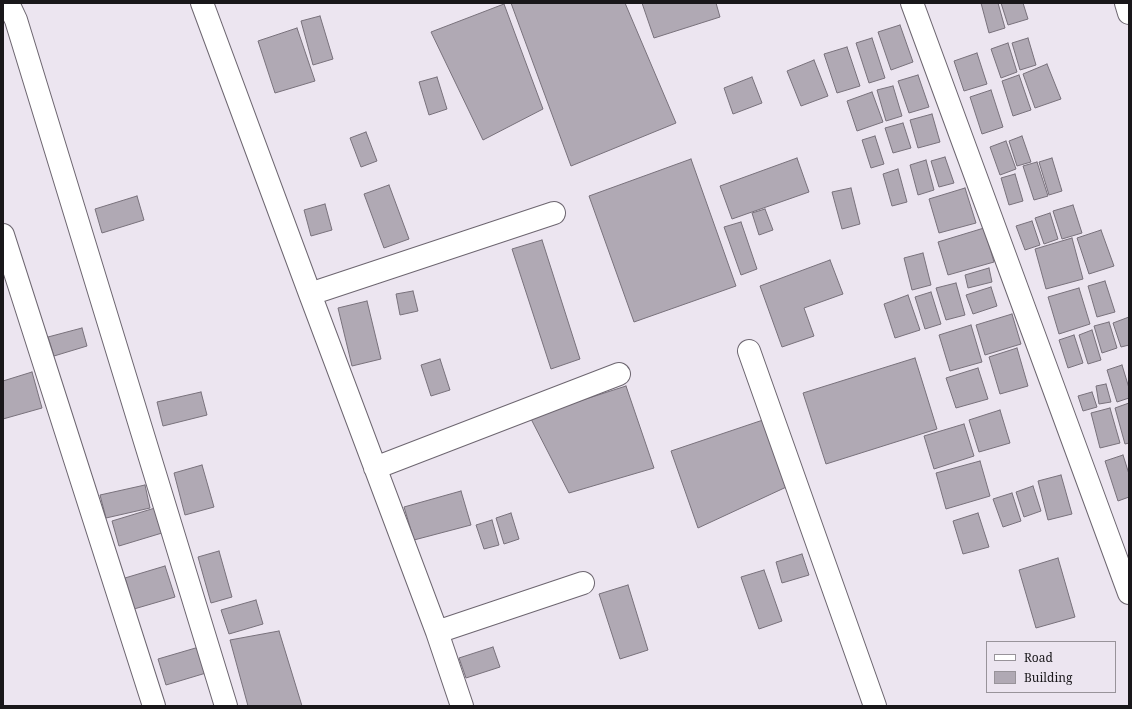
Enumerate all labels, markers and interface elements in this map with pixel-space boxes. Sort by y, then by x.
legend [986,641,1116,693]
text: Road [1024,649,1053,666]
text: Building [1024,669,1072,686]

